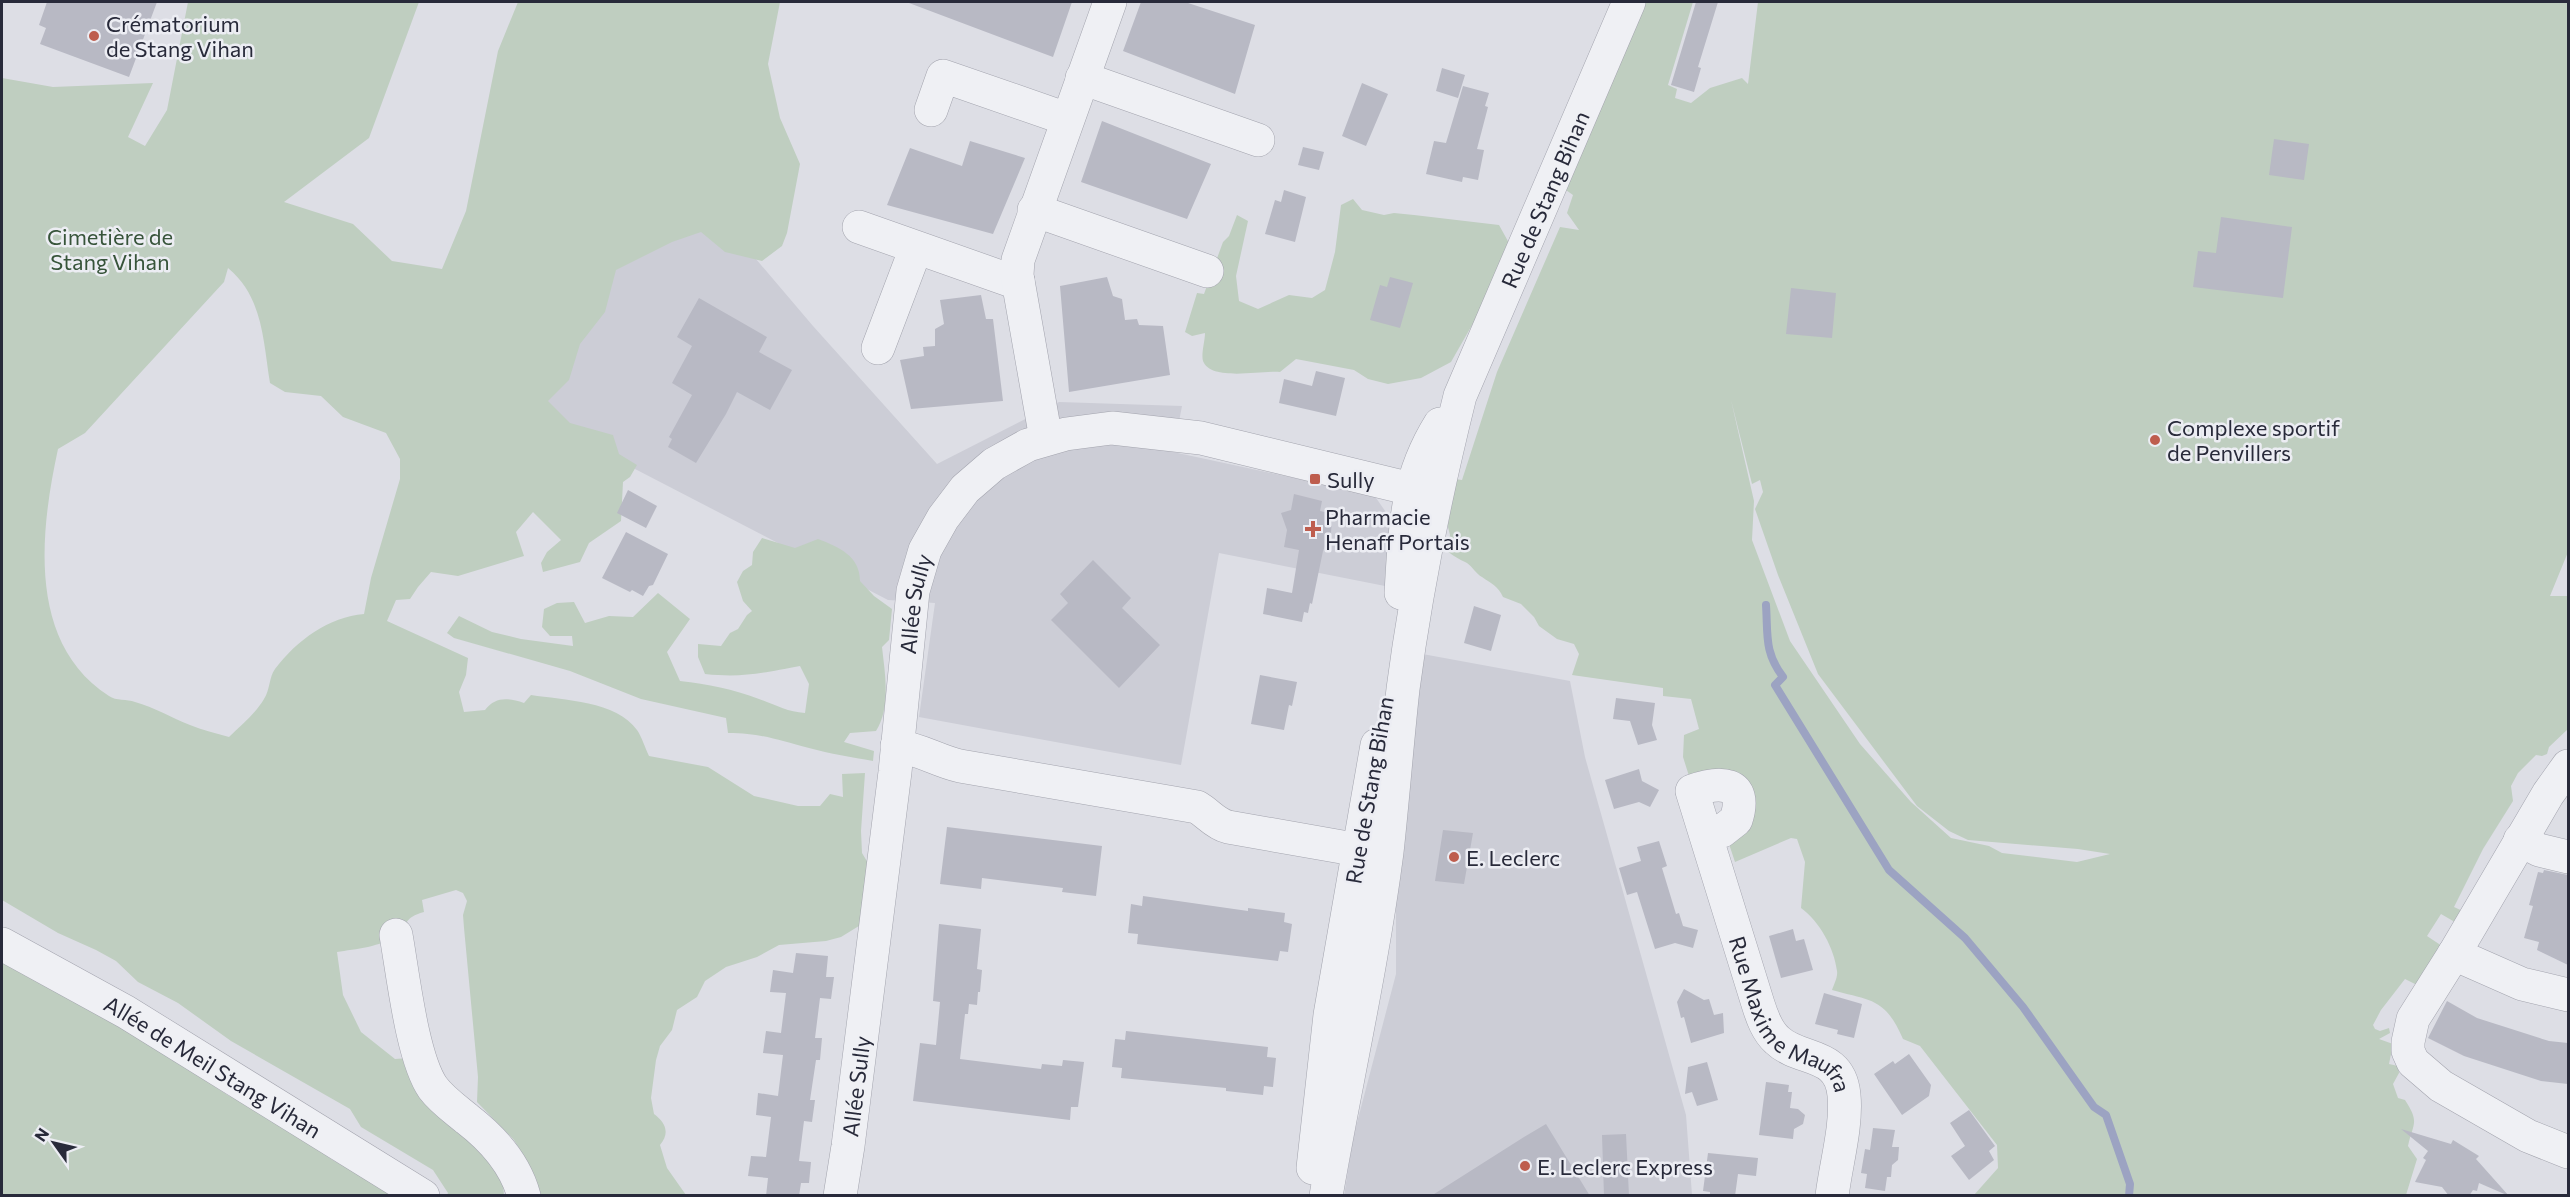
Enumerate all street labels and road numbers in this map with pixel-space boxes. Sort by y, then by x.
street label: Rue de Stang Bihan [1495,107,1594,292]
street label: Allée Sully [893,550,937,655]
street label: Rue de Stang Bihan [1339,694,1399,886]
street label: Rue Maxime Maufra [1724,933,1857,1095]
street label: Allée de Meil Stang Vihan [100,989,327,1143]
street label: Allée Sully [836,1034,875,1138]

